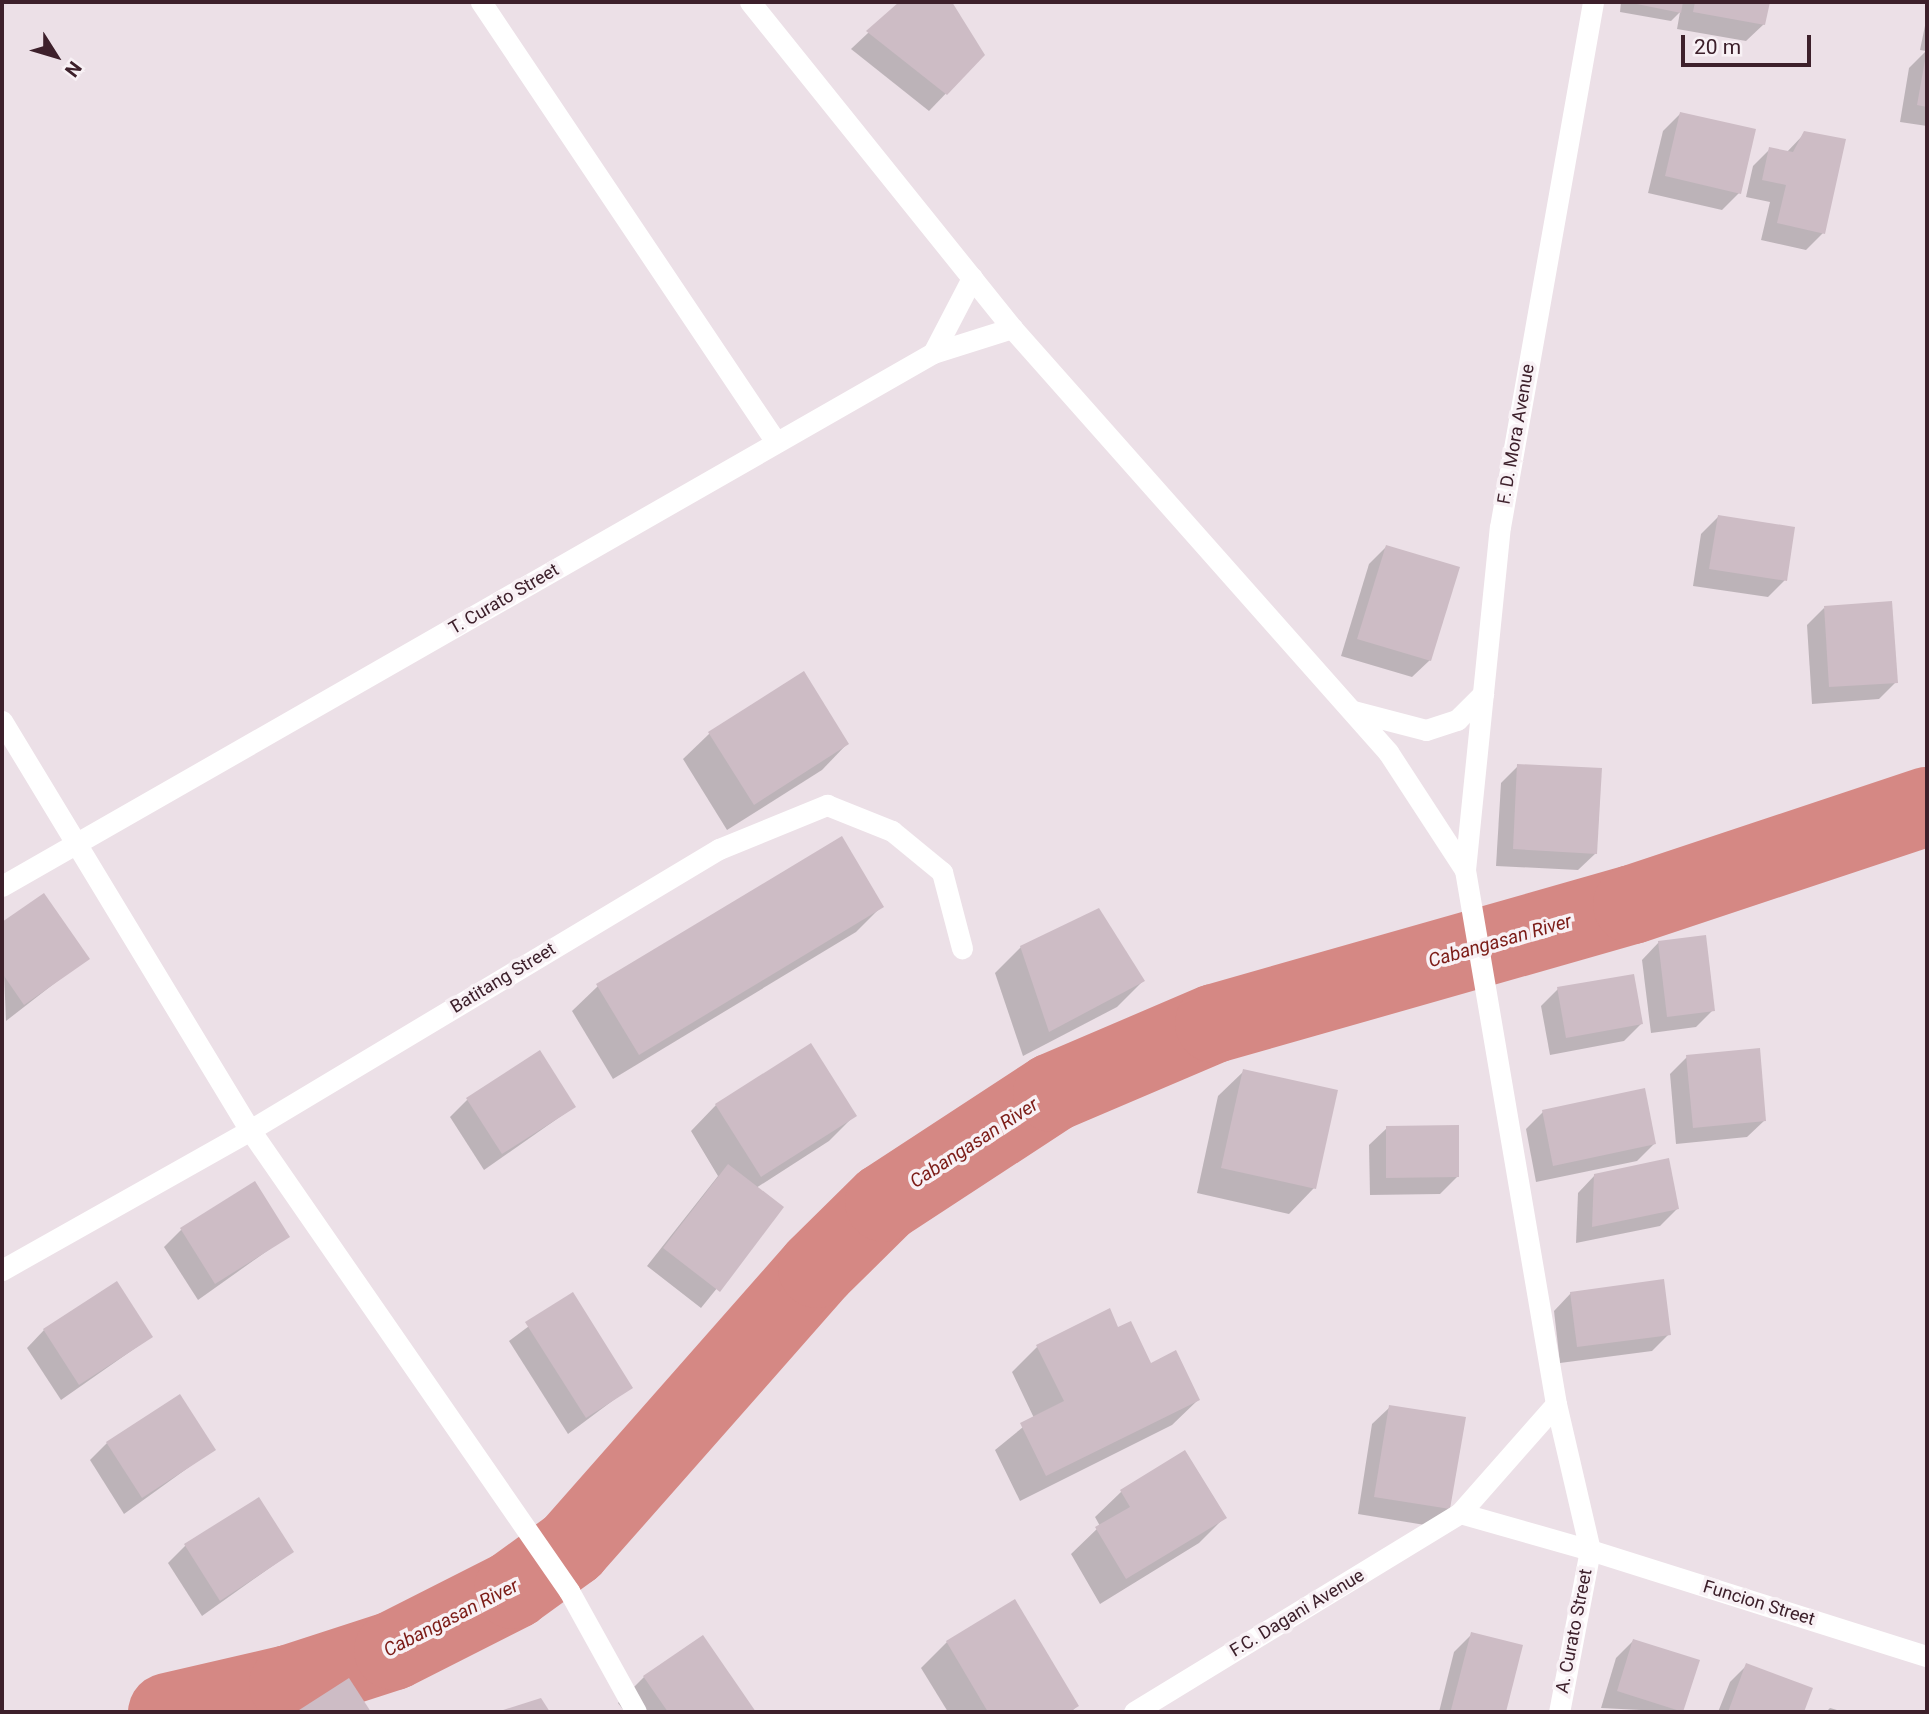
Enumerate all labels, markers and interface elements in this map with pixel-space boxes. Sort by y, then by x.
north arrow [21,21,91,91]
scale bar [1684,21,1814,65]
text: 20 m [1694,35,1741,59]
text: N [60,57,86,81]
street label: F. D. Mora Avenue [1493,362,1539,506]
street label: T. Curato Street [445,559,563,639]
water label: Cabangasan River [1426,910,1574,972]
street label: Batitang Street [446,938,560,1018]
water label: Cabangasan River [906,1093,1042,1193]
street label: F.C. Dagani Avenue [1226,1564,1368,1662]
street label: A. Curato Street [1551,1567,1597,1695]
water label: Cabangasan River [380,1574,522,1662]
street label: Funcion Street [1701,1576,1817,1630]

